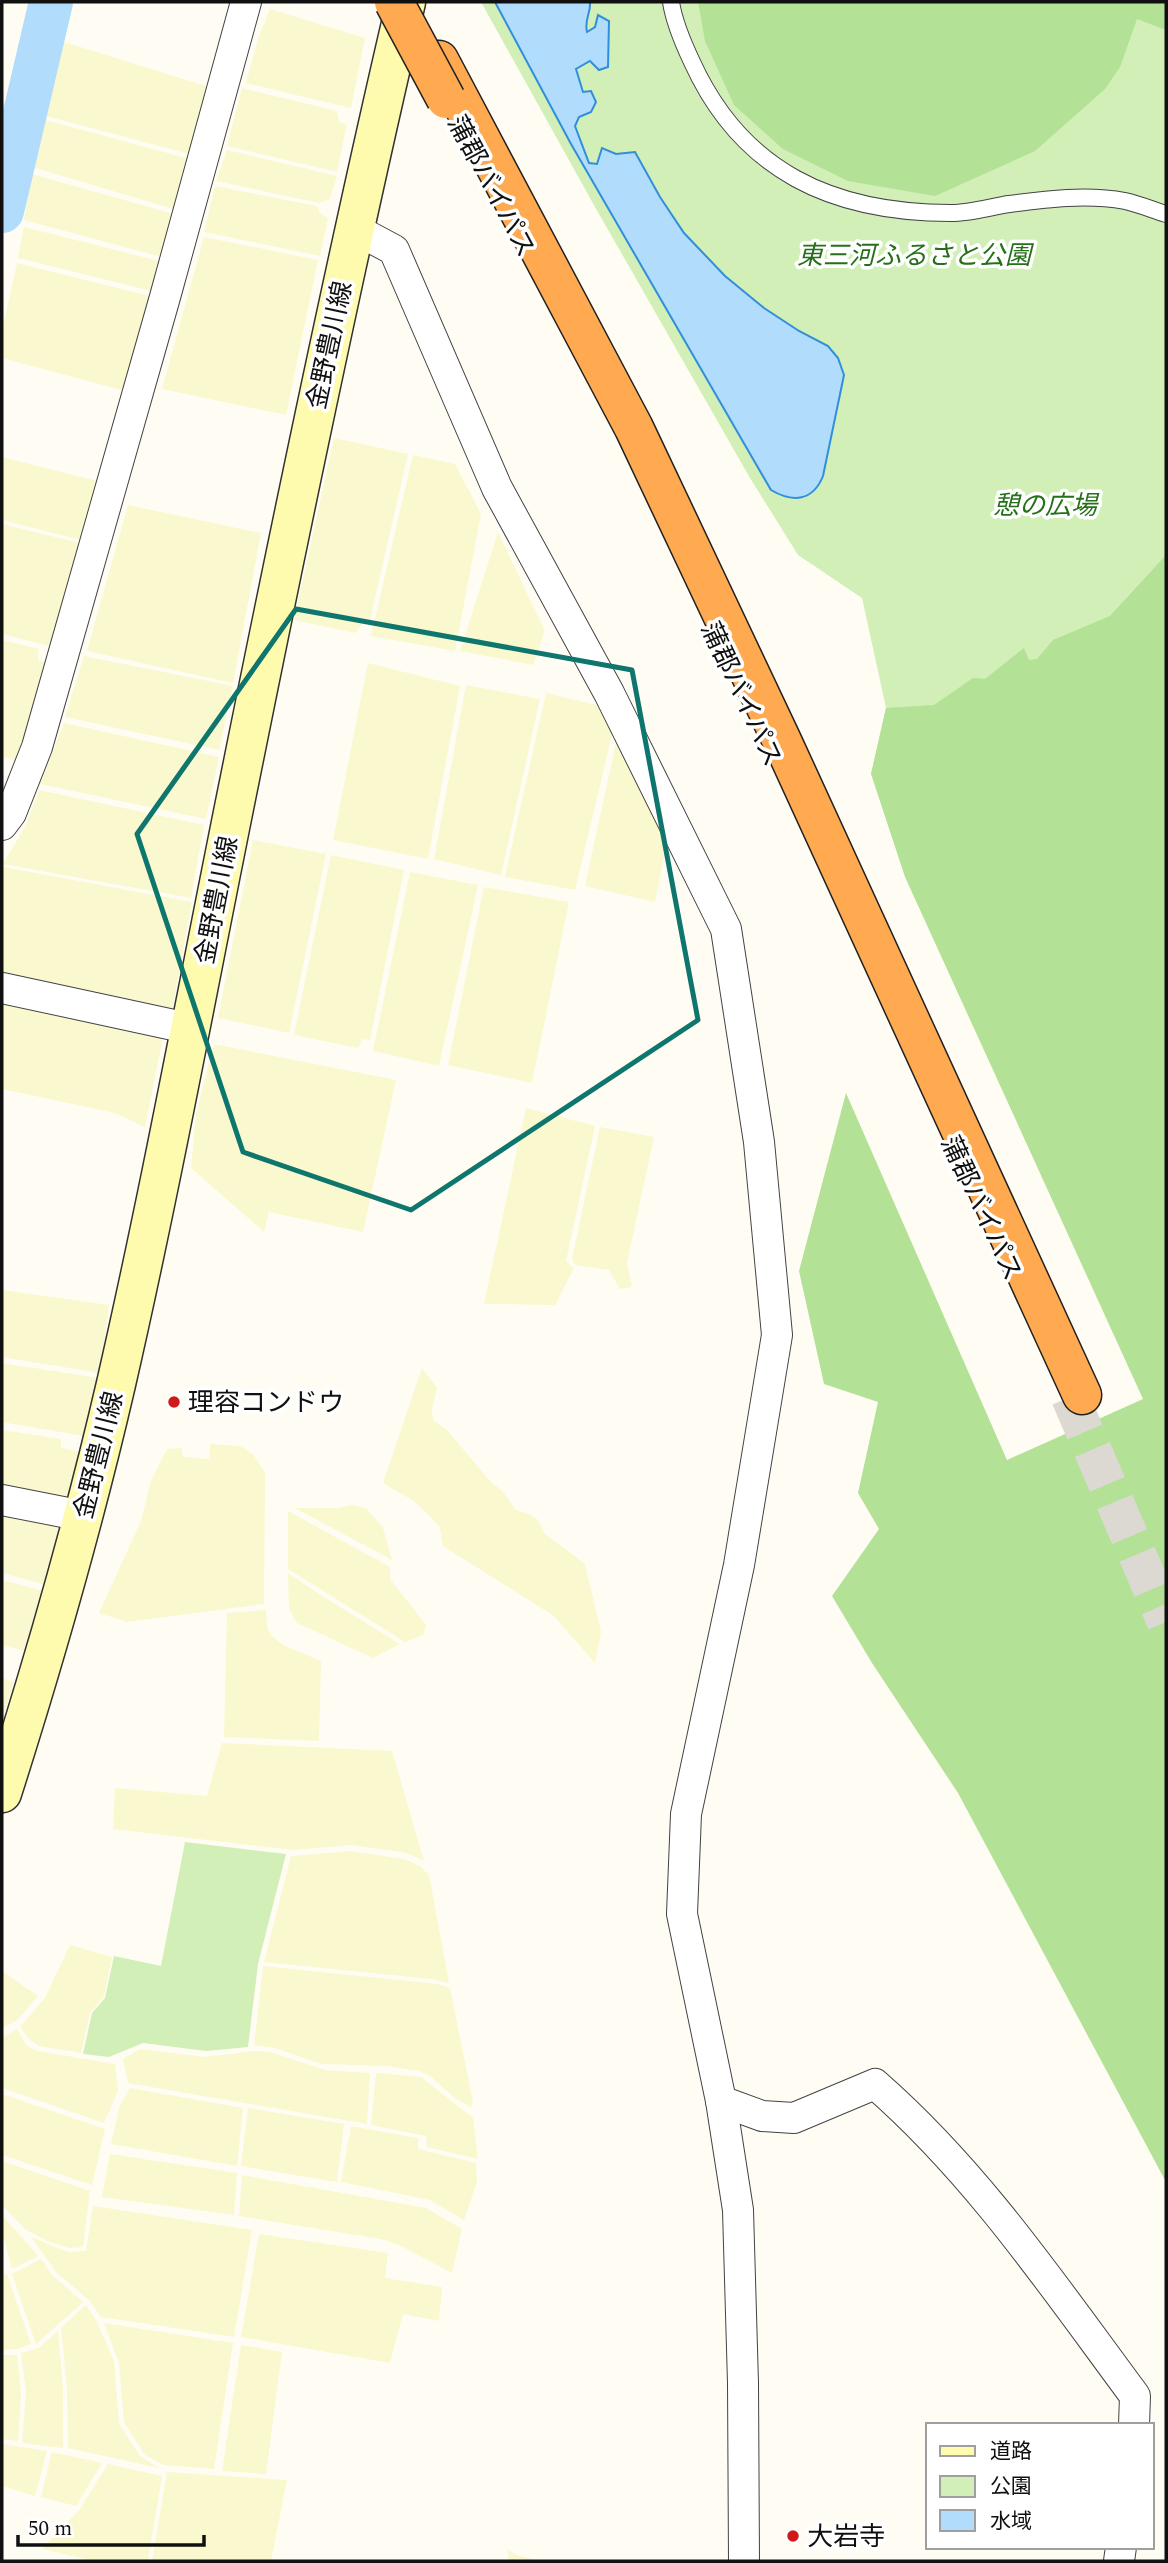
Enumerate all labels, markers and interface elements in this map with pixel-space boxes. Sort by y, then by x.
street label: 蒲郡バイパス [437,108,545,265]
park label: 東三河ふるさと公園 [797,236,1035,276]
street label: 金野豊川線 [297,277,363,413]
park label: 憩の広場 [993,486,1100,526]
street label: 蒲郡バイパス [690,616,792,773]
street label: 金野豊川線 [185,833,249,968]
street label: 蒲郡バイパス [930,1130,1032,1287]
place label: 理容コンドウ [188,1383,344,1423]
street label: 金野豊川線 [64,1387,134,1523]
marker: 理容コンドウ [166,1394,182,1410]
legend [926,2423,1154,2549]
text: 道路 [990,2436,1032,2468]
text: 公園 [990,2471,1032,2503]
scale bar [18,2504,203,2548]
text: 水域 [990,2506,1032,2538]
text: 50 m [28,2513,72,2545]
place label: 大岩寺 [807,2517,885,2557]
marker: 大岩寺 [785,2528,801,2544]

